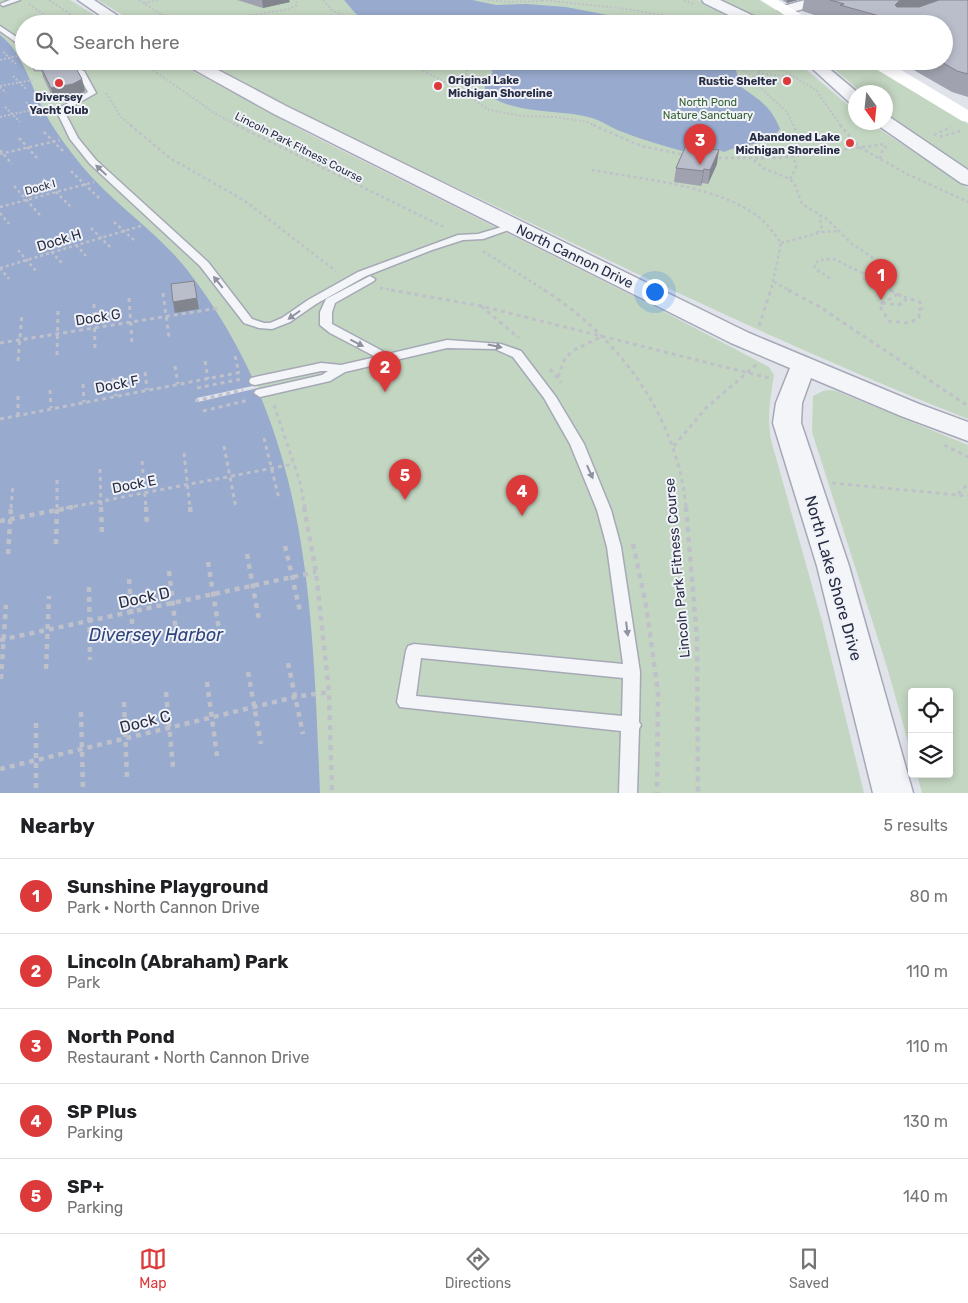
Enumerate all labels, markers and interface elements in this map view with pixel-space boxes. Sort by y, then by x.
search box [15,15,953,70]
icon: search [33,29,61,57]
text: Search here [73,31,180,54]
place label: Original Lake Michigan Shoreline [448,74,553,100]
place label: Rustic Shelter [698,75,777,88]
marker: Rustic Shelter [781,75,793,87]
marker: Diversey Yacht Club [53,77,65,89]
marker: Original Lake Michigan Shoreline [432,80,444,92]
north arrow [848,85,893,130]
place label: Diversey Yacht Club [30,91,88,117]
park label: North Pond Nature Sanctuary [663,96,753,122]
street label: Lincoln Park Fitness Course [233,109,365,185]
pin: 3 [684,124,716,165]
place label: Abandoned Lake Michigan Shoreline [736,131,840,157]
marker: Abandoned Lake Michigan Shoreline [844,137,856,149]
one-way arrow [96,164,108,176]
street label: Dock I [23,177,57,198]
street label: North Cannon Drive [513,221,636,292]
street label: Dock H [35,226,84,255]
pin: 1 [865,259,897,300]
one-way arrow [213,276,224,289]
your location [642,279,668,305]
street label: Dock G [74,306,122,329]
one-way arrow [287,310,301,320]
one-way arrow [350,339,364,347]
one-way arrow [488,342,503,350]
pin: 2 [369,351,401,392]
street label: Dock F [94,372,140,397]
pin: 5 [389,459,421,500]
one-way arrow [586,465,594,479]
street label: Dock E [111,472,158,497]
pin: 4 [506,475,538,516]
street label: Lincoln Park Fitness Course [661,477,694,659]
street label: North Lake Shore Drive [801,493,866,663]
street label: Dock D [117,583,172,612]
one-way arrow [623,622,631,638]
water label: Diversey Harbor [89,624,224,646]
map controls [908,688,953,778]
button: locate [908,688,953,733]
street label: Dock C [118,706,173,737]
button: layers [908,733,953,778]
text: Nearby [20,813,95,838]
text: 5 results [884,816,948,835]
text: Sunshine Playground [67,875,269,898]
text: 1 [32,887,40,906]
text: 80 m [910,887,948,906]
text: Park · North Cannon Drive [67,898,260,917]
text: Lincoln (Abraham) Park [67,950,288,973]
text: 2 [31,962,41,981]
text: 110 m [906,962,948,981]
text: Park [67,973,100,992]
text: North Pond [67,1025,175,1048]
text: 3 [31,1037,41,1056]
text: 110 m [906,1037,948,1056]
text: Restaurant · North Cannon Drive [67,1048,309,1067]
text: SP Plus [67,1100,137,1123]
text: 4 [31,1112,41,1131]
text: 130 m [903,1112,948,1131]
text: Parking [67,1123,123,1142]
text: SP+ [67,1175,104,1198]
text: 5 [31,1187,41,1206]
text: 140 m [903,1187,948,1206]
text: Parking [67,1198,123,1217]
tab: Map [139,1245,167,1292]
tab: Directions [445,1245,511,1292]
tab: Saved [789,1245,829,1292]

